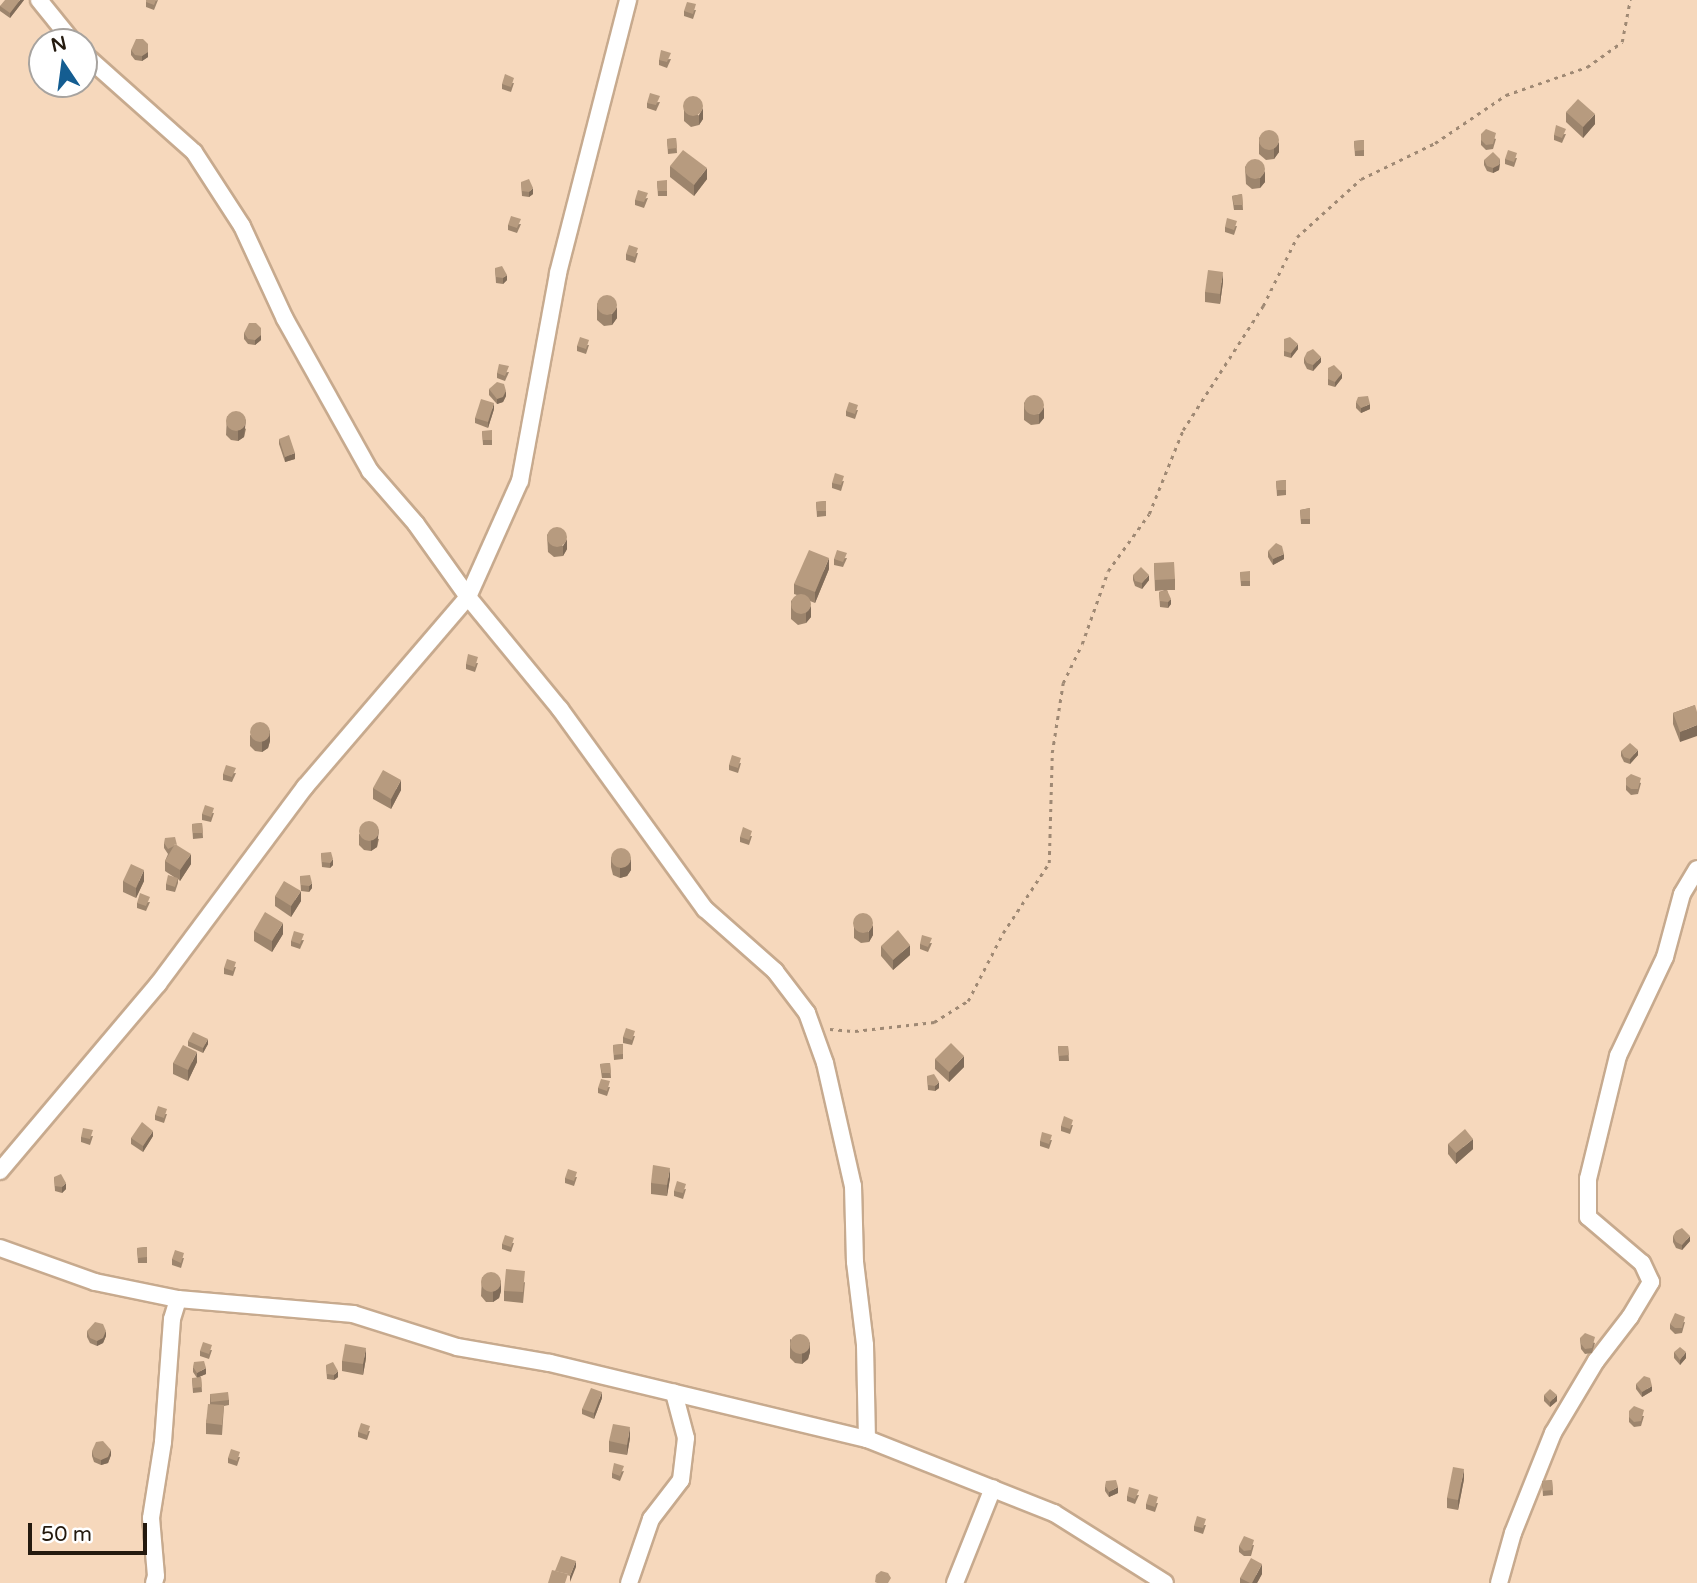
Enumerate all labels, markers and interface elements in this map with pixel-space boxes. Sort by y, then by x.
north arrow [28,28,98,98]
text: N [49,32,69,57]
scale bar [32,1510,150,1554]
text: 50 m [41,1522,92,1547]

